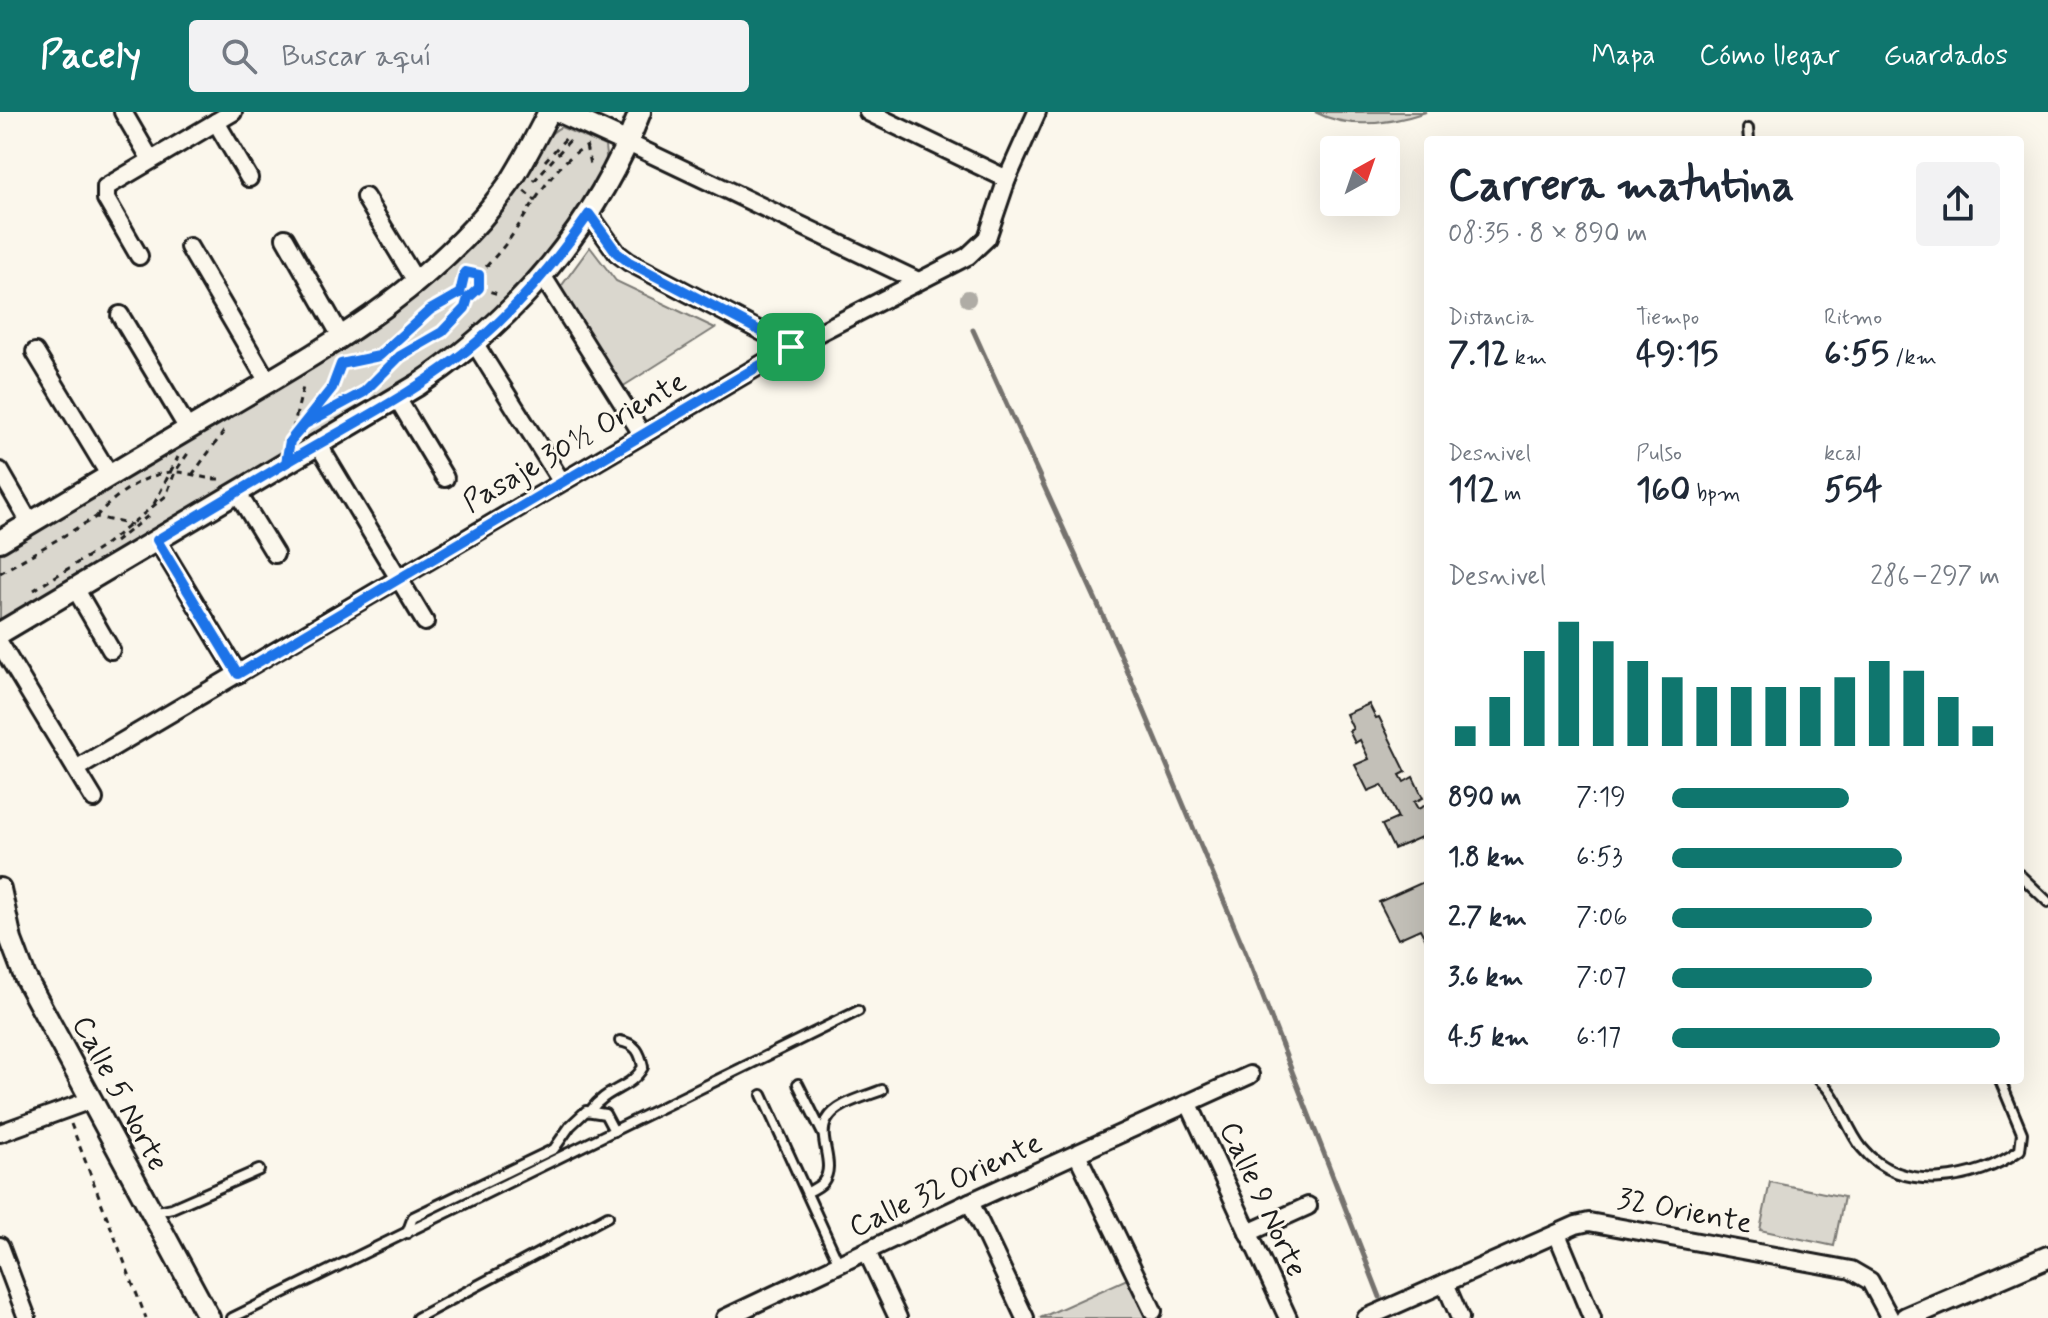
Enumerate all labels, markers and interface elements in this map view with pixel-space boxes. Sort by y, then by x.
search box [189,20,749,92]
text: Pacely [40,32,141,81]
icon: search [217,34,261,78]
text: Buscar aquí [281,37,432,76]
text: Mapa [1592,38,1655,75]
text: Cómo llegar [1699,38,1839,75]
text: Guardados [1883,38,2008,75]
north arrow [1320,136,1400,216]
map controls [1320,136,1400,216]
text: Carrera matutina [1448,158,1794,216]
button: share [1916,162,2000,246]
text: 08:35 · 8 × 890 m [1448,217,1647,251]
text: Distancia [1448,304,1534,332]
text: Tiempo [1636,304,1699,332]
text: Ritmo [1824,304,1882,332]
pin [757,313,825,381]
icon: arrive [769,325,813,369]
text: 7.12 [1448,332,1509,377]
text: 49:15 [1636,332,1718,377]
text: 6:55 [1824,332,1889,377]
text: km [1509,344,1547,372]
text: /km [1889,344,1937,372]
street label: Pasaje 30½ Oriente [456,362,694,522]
text: Desnivel [1448,440,1531,468]
text: Pulso [1636,440,1682,468]
text: kcal [1824,440,1861,468]
text: 112 [1448,468,1498,513]
text: 160 [1636,468,1690,513]
text: 554 [1824,468,1883,513]
text: m [1498,480,1522,508]
text: bpm [1690,480,1741,508]
text: Desnivel [1448,560,1546,594]
text: 286–297 m [1870,560,2000,594]
text: 890 m [1448,781,1522,815]
text: 7:19 [1576,781,1626,815]
text: 1.8 km [1448,841,1525,875]
text: 6:53 [1576,841,1623,875]
text: 2.7 km [1448,901,1527,935]
text: 7:06 [1576,901,1628,935]
text: 3.6 km [1448,961,1523,995]
text: 7:07 [1576,961,1626,995]
street label: Calle 5 Norte [62,1009,177,1178]
text: 4.5 km [1448,1021,1529,1055]
text: 6:17 [1576,1021,1621,1055]
street label: Calle 9 Norte [1210,1116,1316,1284]
street label: Calle 32 Oriente [843,1124,1048,1247]
street label: 32 Oriente [1614,1179,1755,1244]

